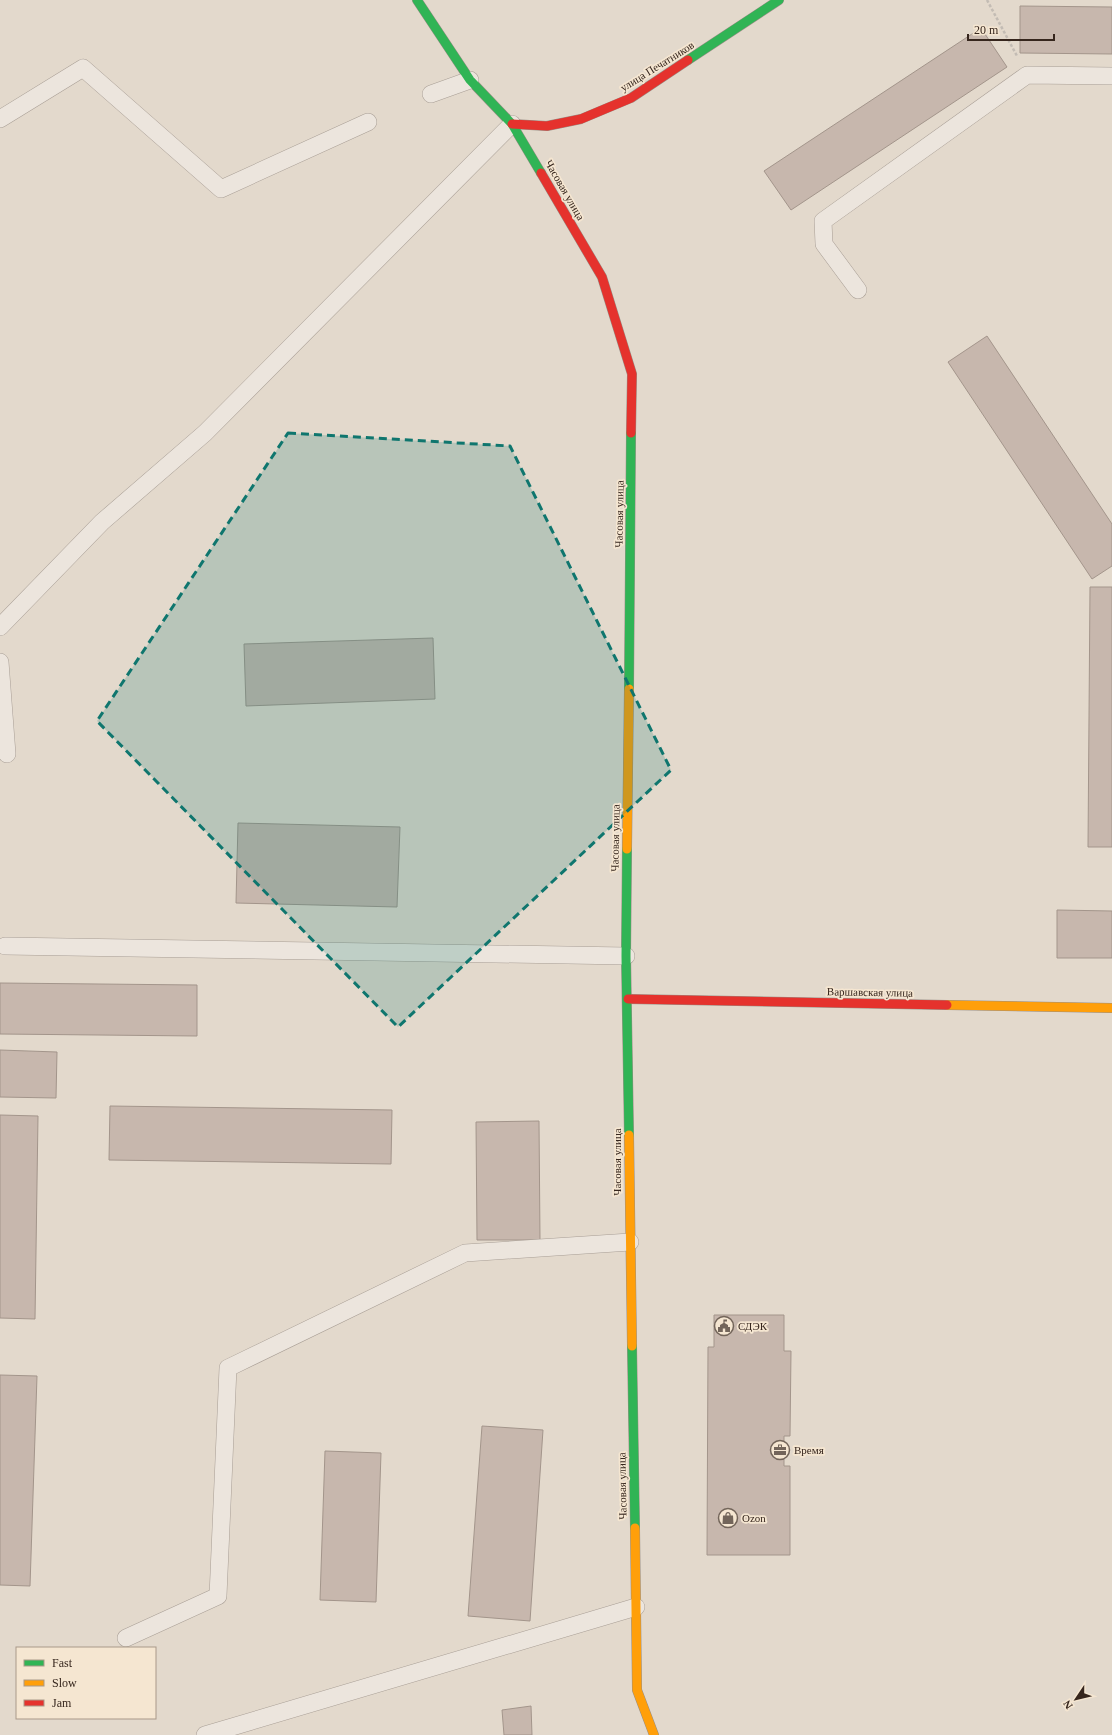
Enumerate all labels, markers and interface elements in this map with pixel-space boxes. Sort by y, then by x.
scale bar [968,16,1054,42]
text: 20 m [974,23,999,37]
street label: улица Печатников [618,38,696,94]
street label: Часовая улица [543,158,587,222]
street label: Часовая улица [612,480,626,548]
street label: Часовая улица [608,804,622,872]
street label: Варшавская улица [827,985,913,999]
street label: Часовая улица [611,1128,623,1196]
public building icon: СДЭК [713,1315,735,1337]
place label: СДЭК [738,1320,768,1332]
office icon: Время [769,1439,791,1461]
place label: Время [794,1444,824,1456]
street label: Часовая улица [615,1452,629,1520]
shop icon: Ozon [717,1507,739,1529]
place label: Ozon [742,1512,766,1524]
legend [16,1647,156,1719]
text: Fast [52,1656,73,1670]
text: Slow [52,1676,77,1690]
north arrow [1056,1679,1096,1719]
text: Jam [52,1696,72,1710]
text: N [1061,1698,1075,1711]

